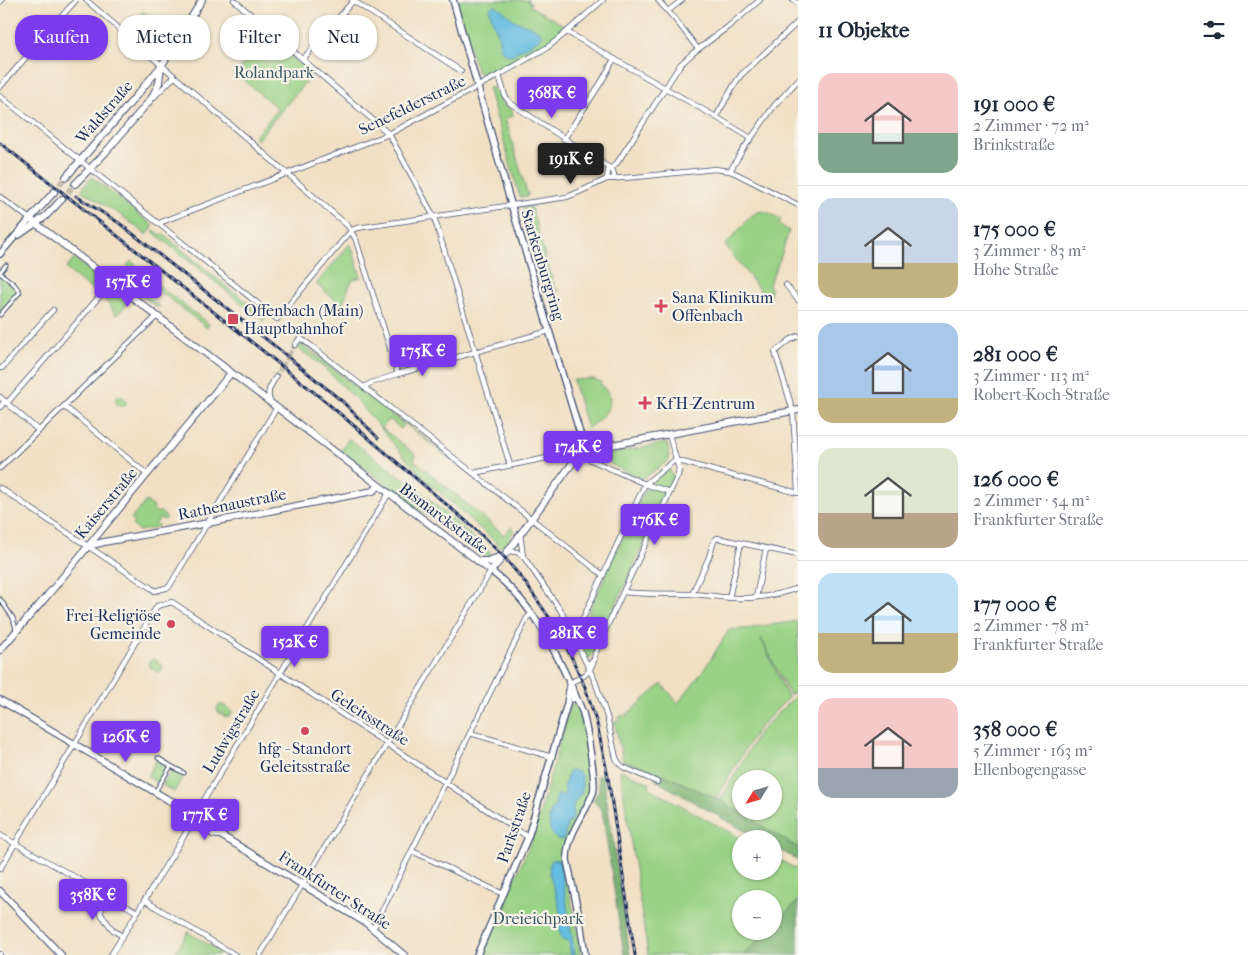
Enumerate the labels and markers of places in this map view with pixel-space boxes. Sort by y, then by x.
pin: 368K € [511,76,593,119]
pin: 191K € [530,142,612,185]
pin: 157K € [87,266,169,308]
place label: Sana Klinikum Offenbach [672,288,774,325]
marker: Sana Klinikum Offenbach [654,299,668,313]
place label: Offenbach (Main) Hauptbahnhof [244,301,363,338]
marker: Offenbach (Main) Hauptbahnhof [226,312,240,326]
pin: 175K € [382,334,464,377]
place label: KfH-Zentrum [656,394,756,413]
marker: KfH-Zentrum [638,396,652,410]
pin: 174K € [537,430,619,473]
pin: 176K € [614,504,696,546]
place label: Frei-Religiöse Gemeinde [65,606,161,643]
pin: 281K € [532,616,614,659]
marker: Frei-Religiöse Gemeinde [165,618,177,630]
pin: 152K € [254,626,336,668]
pin: 126K € [85,720,167,763]
marker: hfg - Standort Geleitsstraße [299,725,311,737]
place label: hfg - Standort Geleitsstraße [258,739,352,776]
pin: 177K € [164,798,246,841]
pin: 358K € [52,878,134,921]

